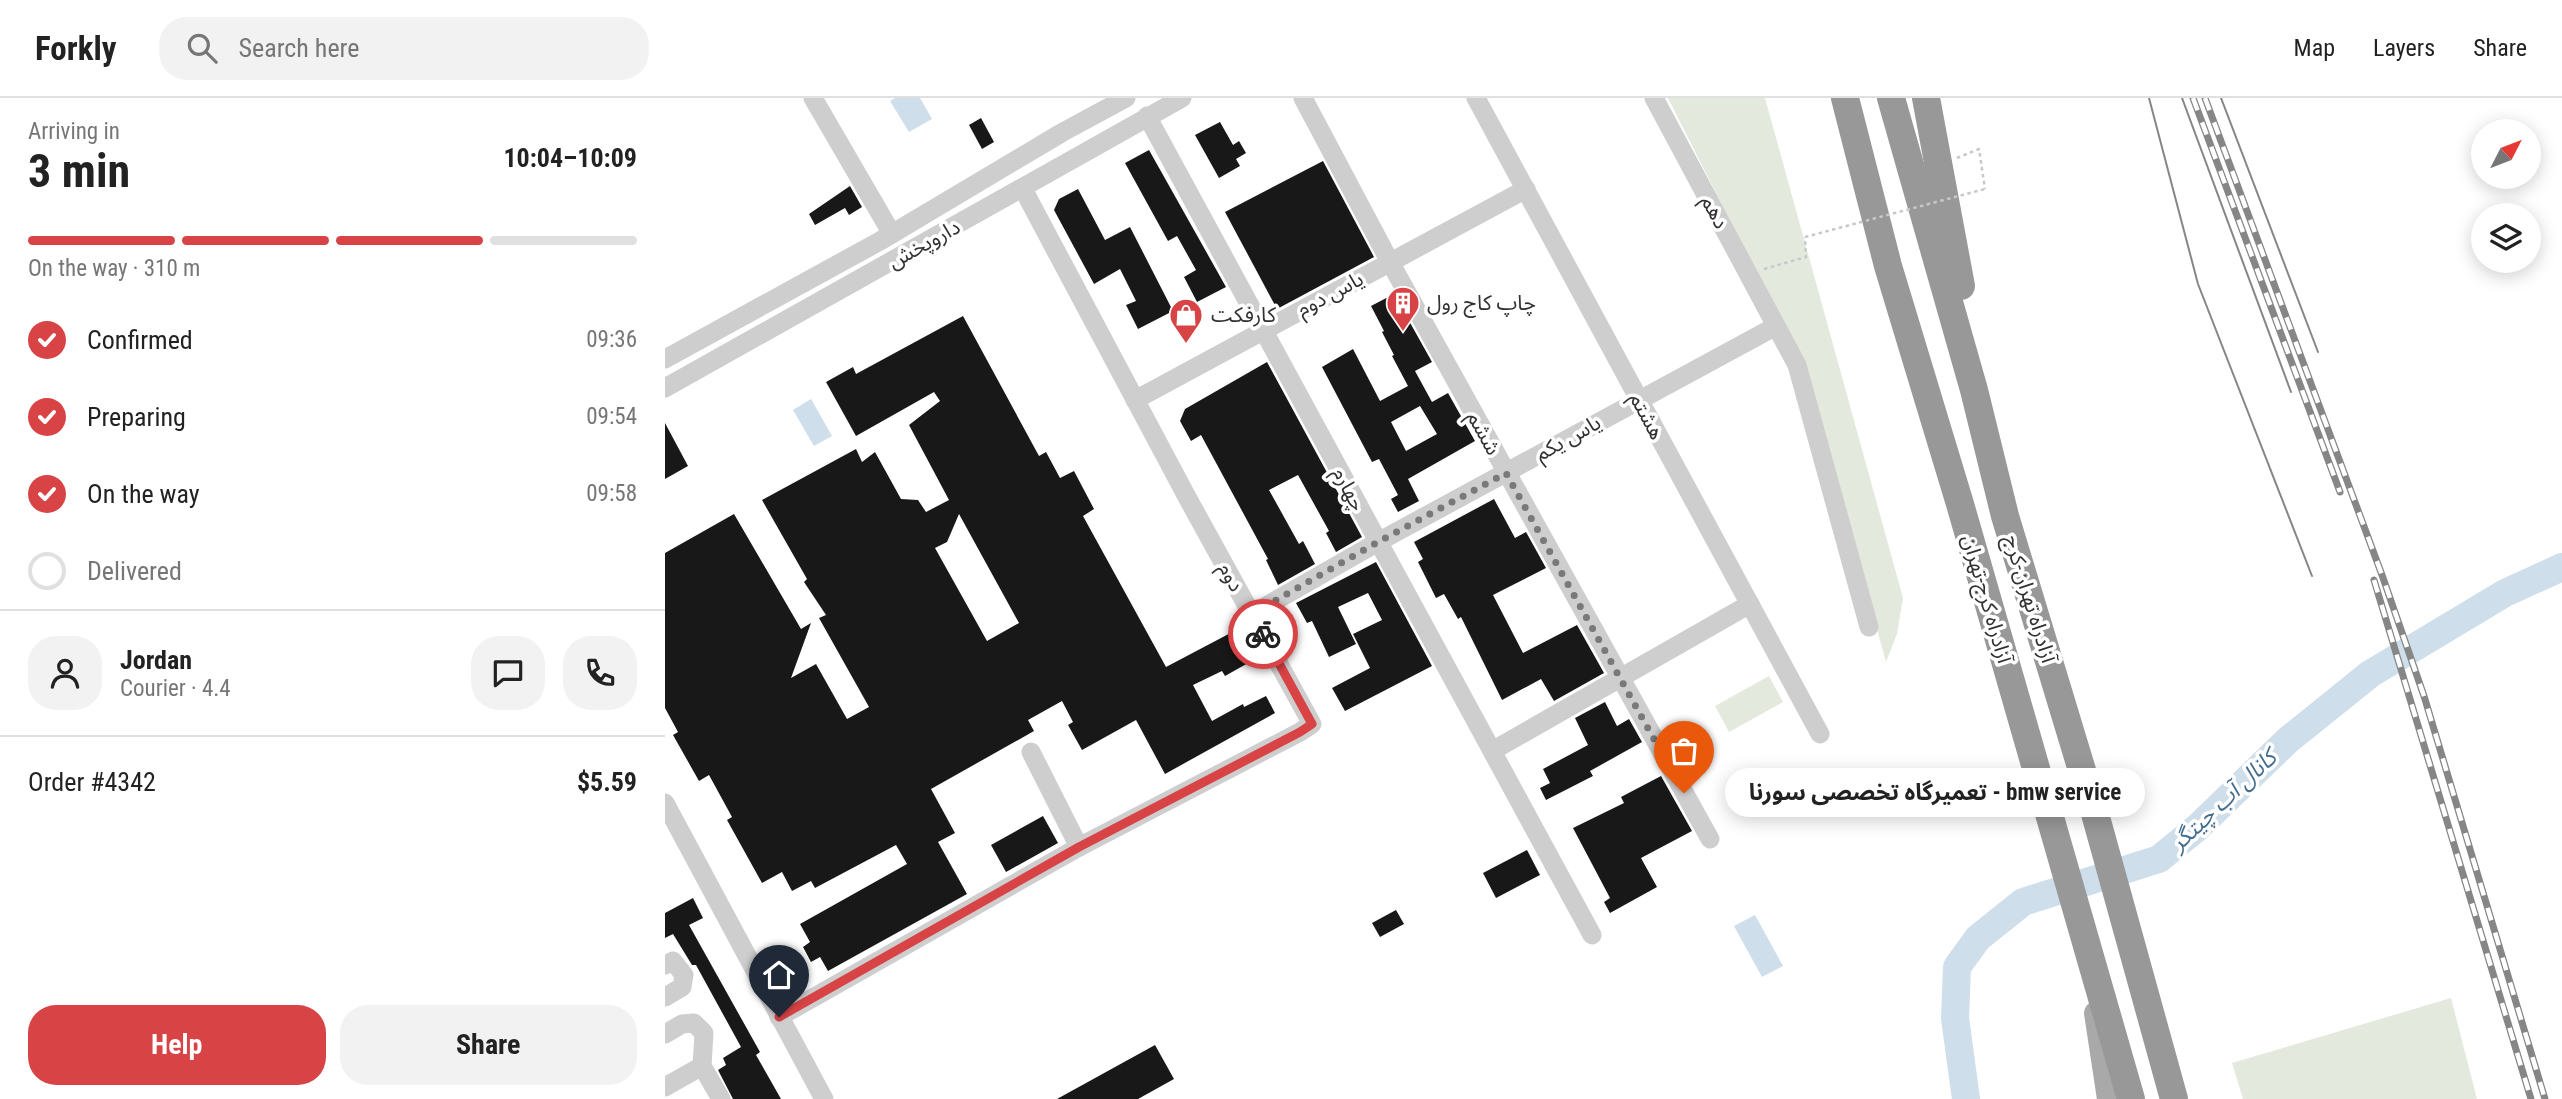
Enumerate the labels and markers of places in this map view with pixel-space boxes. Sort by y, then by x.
building icon: چاپ کاج رول [1384,284,1422,333]
place label: چاپ کاج رول [1427,291,1536,318]
shop icon: کارفکت [1167,296,1205,345]
place label: کارفکت [1211,303,1276,327]
pin [1654,721,1714,793]
callout: تعمیرگاه تخصصی سورنا - bmw service [1726,768,2146,818]
pin [749,945,809,1017]

